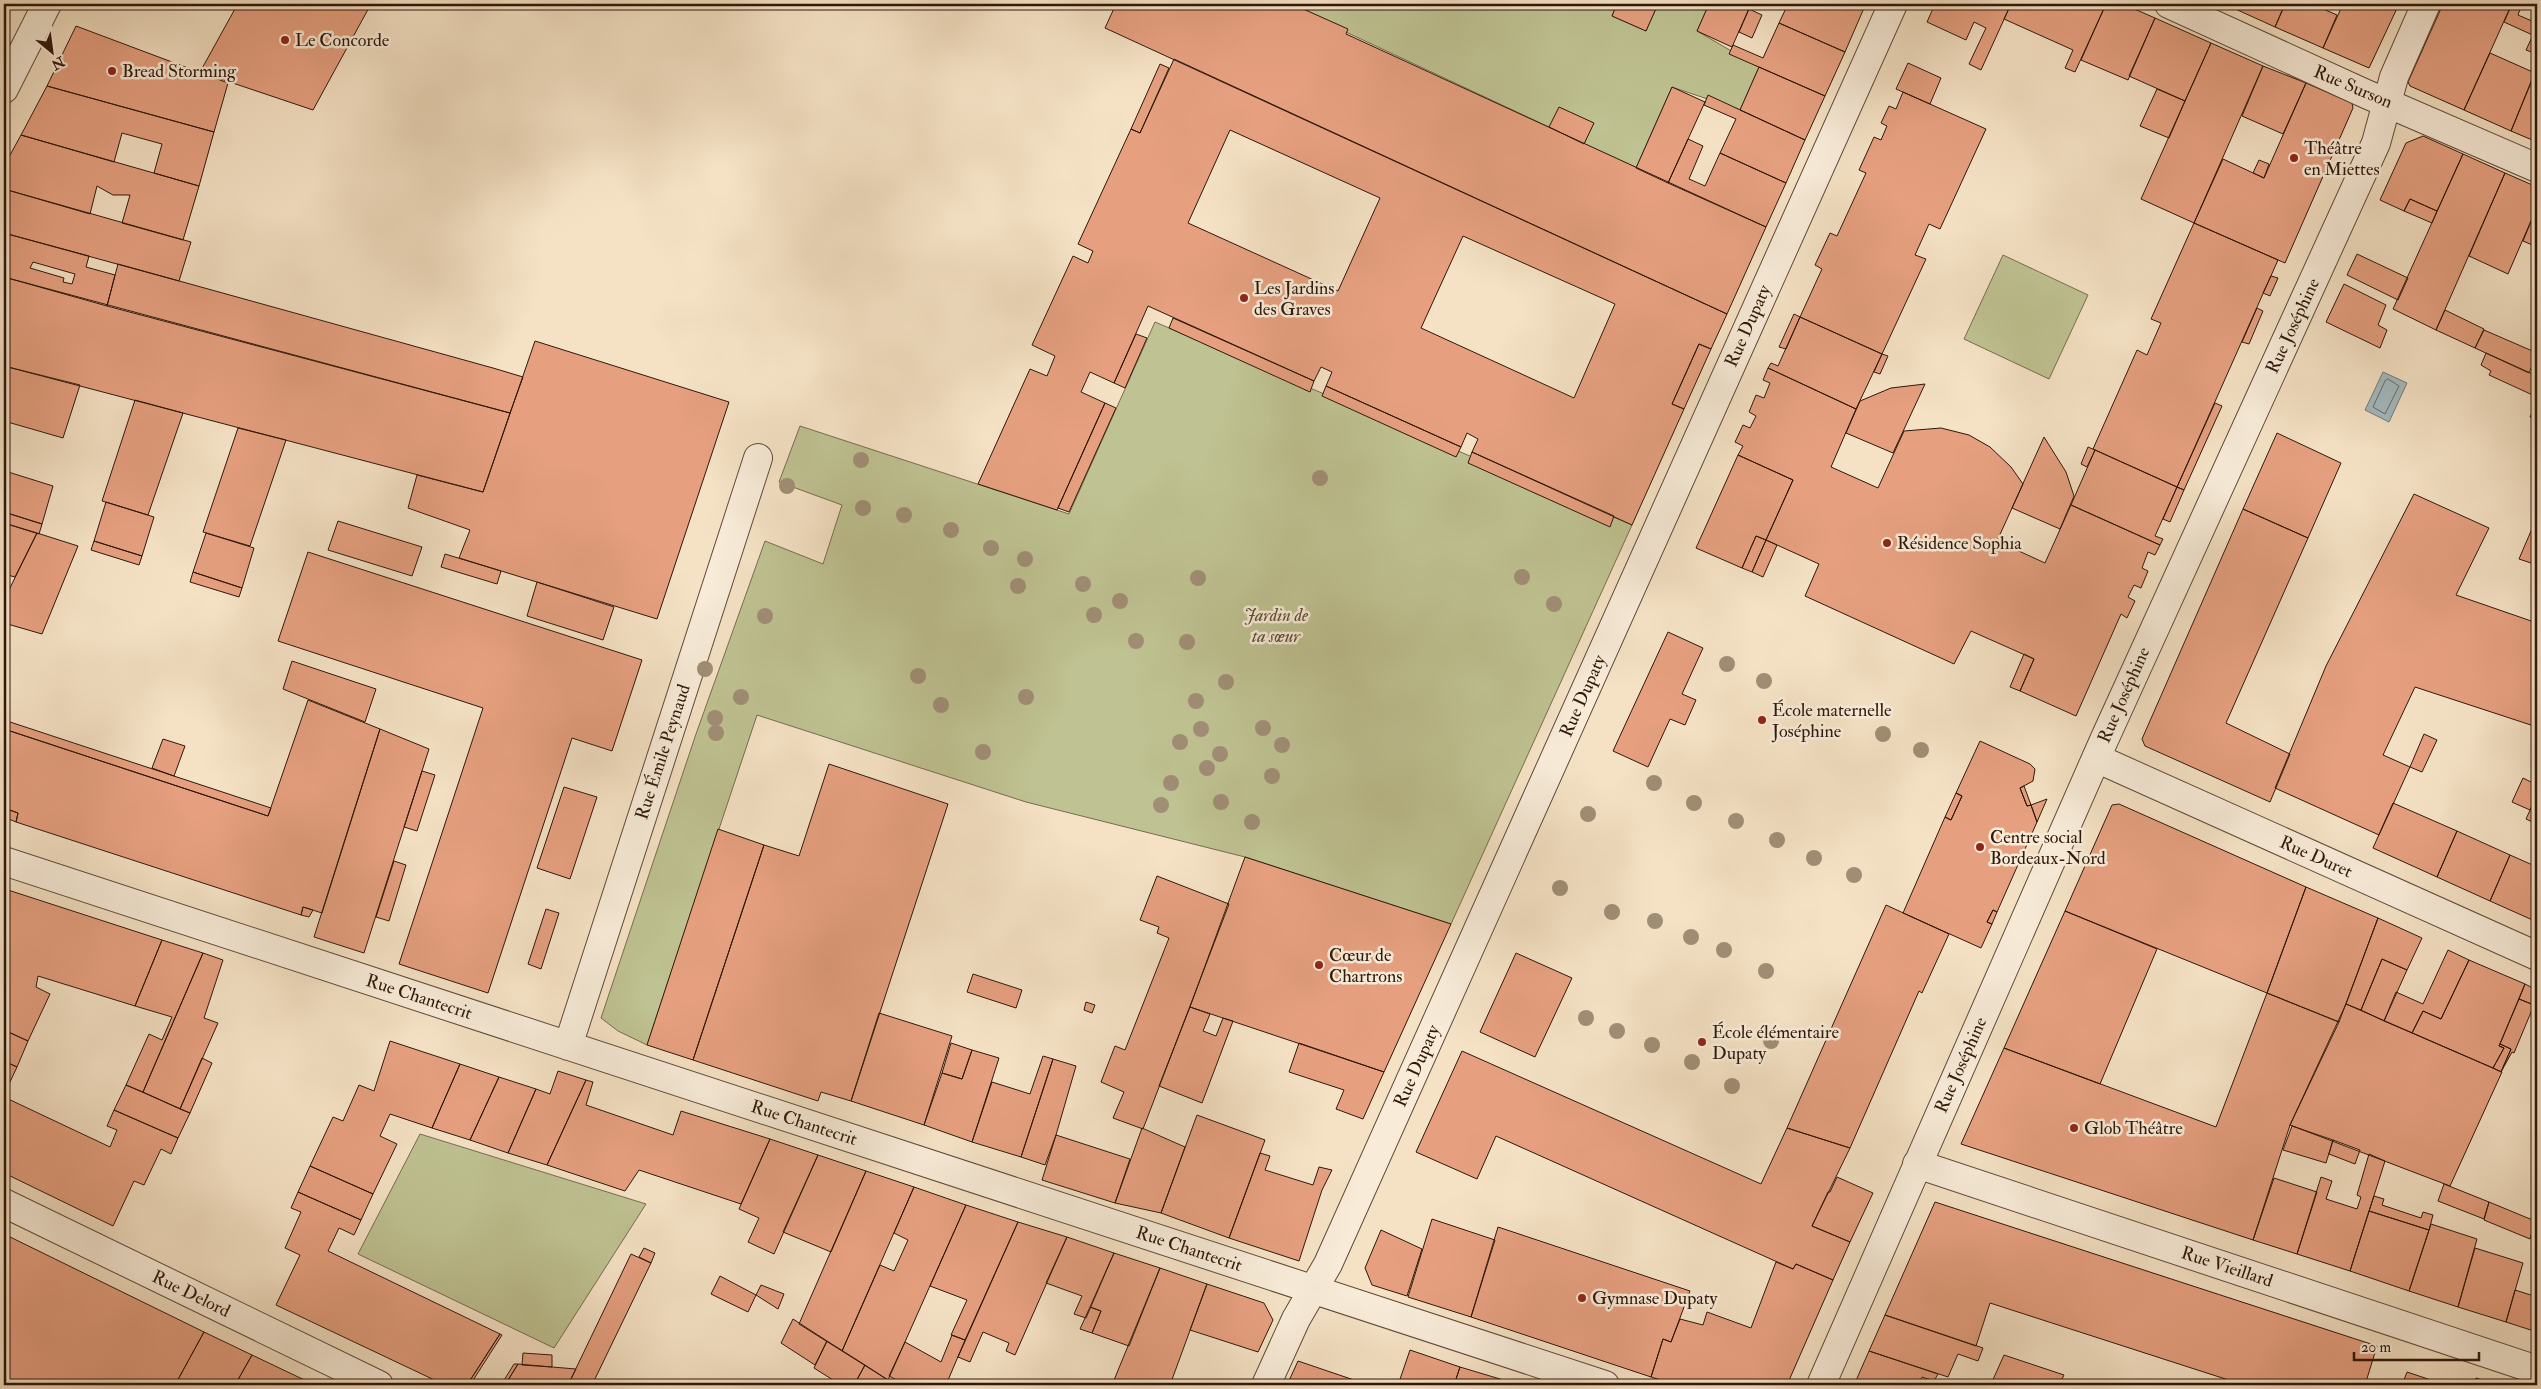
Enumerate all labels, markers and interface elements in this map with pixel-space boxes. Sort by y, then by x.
north arrow [28,28,78,78]
place label: Le Concorde [295,29,390,52]
marker: Le Concorde [279,34,291,46]
text: N [48,52,69,74]
place label: Bread Storming [122,60,237,83]
street label: Rue Surson [2310,60,2396,114]
marker: Bread Storming [106,65,118,77]
place label: Théâtre en Miettes [2304,137,2380,181]
marker: Théâtre en Miettes [2288,152,2300,164]
street label: Rue Joséphine [2261,274,2325,377]
place label: Les Jardins des Graves [1254,277,1335,321]
street label: Rue Dupaty [1720,280,1777,371]
marker: Les Jardins des Graves [1238,292,1250,304]
place label: Résidence Sophia [1897,532,2022,555]
marker: Résidence Sophia [1881,537,1893,549]
park label: Jardin de ta sœur [1244,604,1309,648]
street label: Rue Joséphine [2093,643,2156,747]
street label: Rue Dupaty [1555,650,1612,741]
street label: Rue Émile Peynaud [630,681,696,823]
place label: École maternelle Joséphine [1771,699,1892,743]
marker: École maternelle Joséphine [1756,714,1768,726]
place label: Centre social Bordeaux-Nord [1990,826,2106,870]
street label: Rue Duret [2276,831,2356,883]
marker: Centre social Bordeaux-Nord [1974,841,1986,853]
place label: Cœur de Chartrons [1329,944,1402,988]
marker: Cœur de Chartrons [1313,959,1325,971]
street label: Rue Chantecrit [363,969,475,1025]
street label: Rue Joséphine [1930,1013,1993,1117]
street label: Rue Dupaty [1389,1020,1446,1111]
place label: École élémentaire Dupaty [1712,1021,1839,1065]
marker: École élémentaire Dupaty [1696,1036,1708,1048]
street label: Rue Chantecrit [748,1095,860,1151]
place label: Glob Théâtre [2084,1117,2183,1140]
marker: Glob Théâtre [2068,1122,2080,1134]
street label: Rue Chantecrit [1133,1221,1245,1277]
street label: Rue Vieillard [2178,1241,2276,1293]
street label: Rue Delord [148,1265,234,1323]
place label: Gymnase Dupaty [1592,1287,1718,1310]
marker: Gymnase Dupaty [1576,1292,1588,1304]
scale bar [2354,1329,2478,1361]
text: 20 m [2361,1338,2391,1357]

